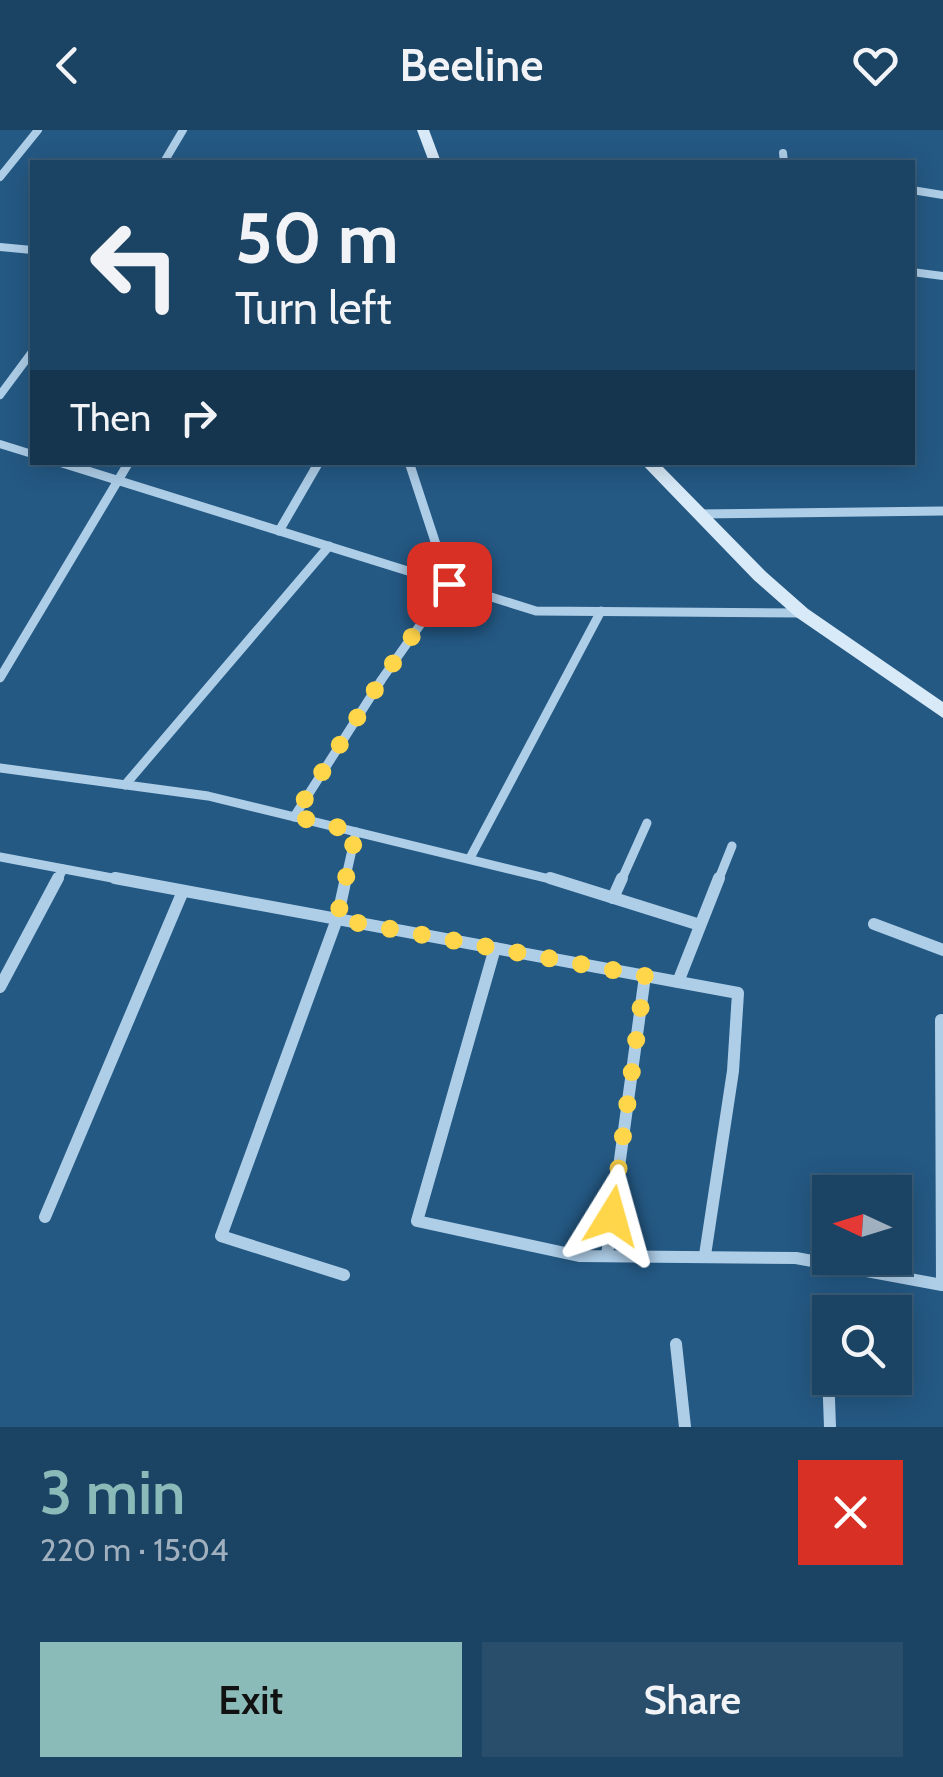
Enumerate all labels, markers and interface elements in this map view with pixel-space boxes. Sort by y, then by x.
icon: back [40,38,95,93]
text: Beeline [400,38,543,92]
icon: heart [848,38,903,93]
text: 50 m [235,195,399,281]
icon: left [70,200,200,330]
text: Turn left [235,281,392,335]
icon: right [171,390,226,445]
text: Then [70,394,151,441]
pin [407,542,492,627]
icon: arrive [422,557,477,612]
position arrow [560,1164,664,1268]
north arrow [812,1175,912,1275]
map controls [812,1175,912,1395]
button: search [812,1295,912,1395]
text: 3 min [40,1456,185,1529]
button: close [798,1460,903,1565]
text: 220 m · 15:04 [40,1530,228,1569]
button: Exit [40,1642,462,1757]
button: Share [482,1642,903,1757]

